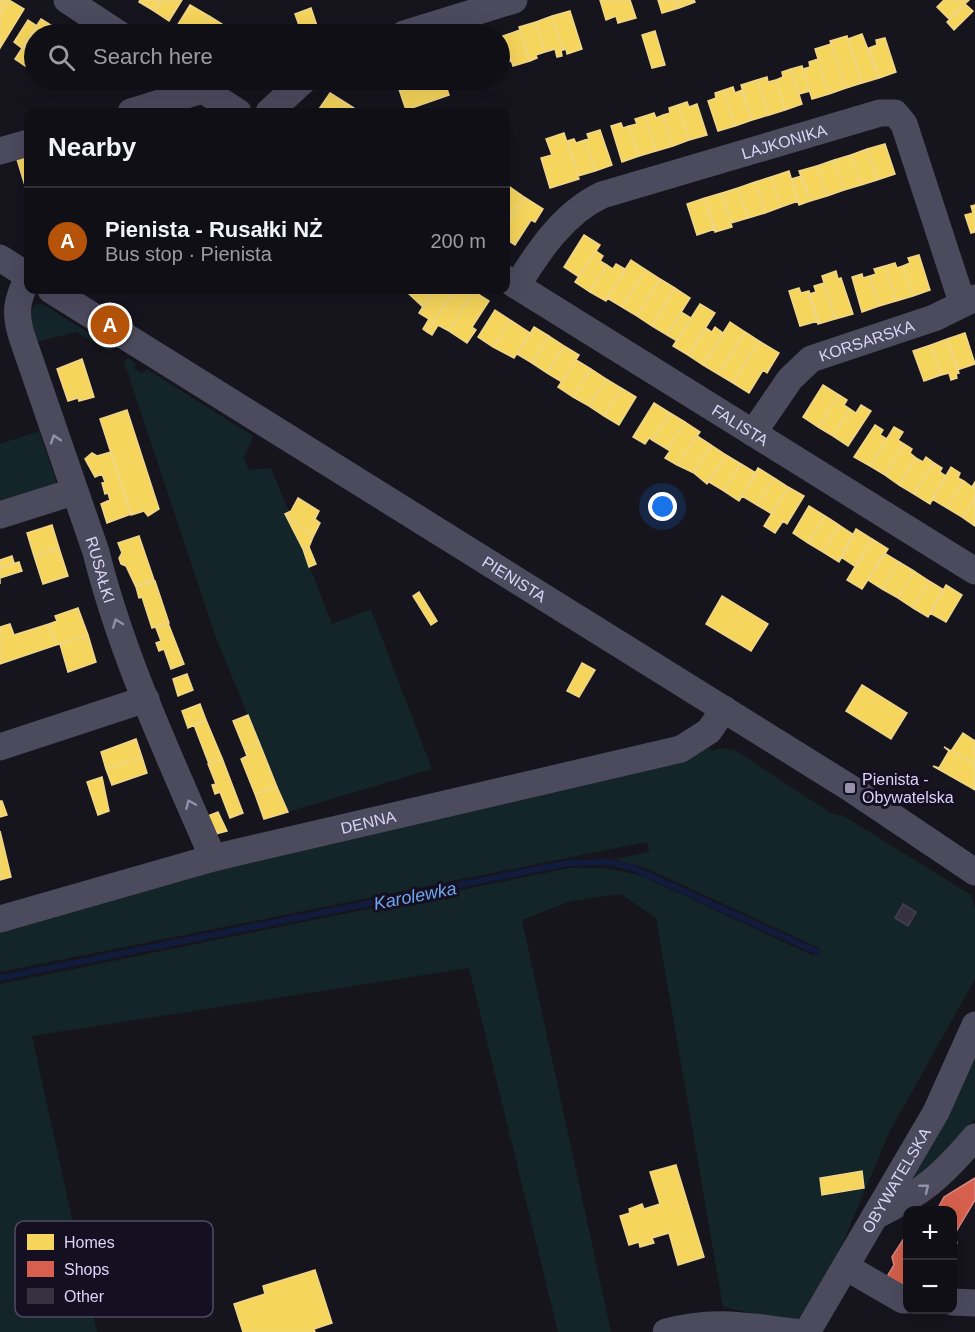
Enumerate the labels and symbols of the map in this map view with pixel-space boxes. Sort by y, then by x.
street label: LAJKONIKA [739,121,829,162]
pin: A [90,302,130,348]
street label: KORSARSKA [817,317,917,364]
street label: FALISTA [709,401,772,449]
one-way arrow [50,434,62,445]
your location [648,492,677,521]
street label: RUSAŁKI [83,534,118,605]
street label: PIENISTA [479,553,550,605]
one-way arrow [112,618,125,629]
place label: Pienista - Obywatelska [862,771,954,806]
marker: Pienista - Obywatelska [843,781,857,795]
one-way arrow [186,799,198,810]
street label: DENNA [339,807,398,836]
water label: Karolewka [372,878,458,914]
street label: OBYWATELSKA [859,1124,934,1236]
one-way arrow [918,1184,929,1195]
legend [15,1221,213,1317]
text: Homes [64,1234,115,1251]
text: Shops [64,1261,109,1278]
text: Other [64,1288,105,1305]

